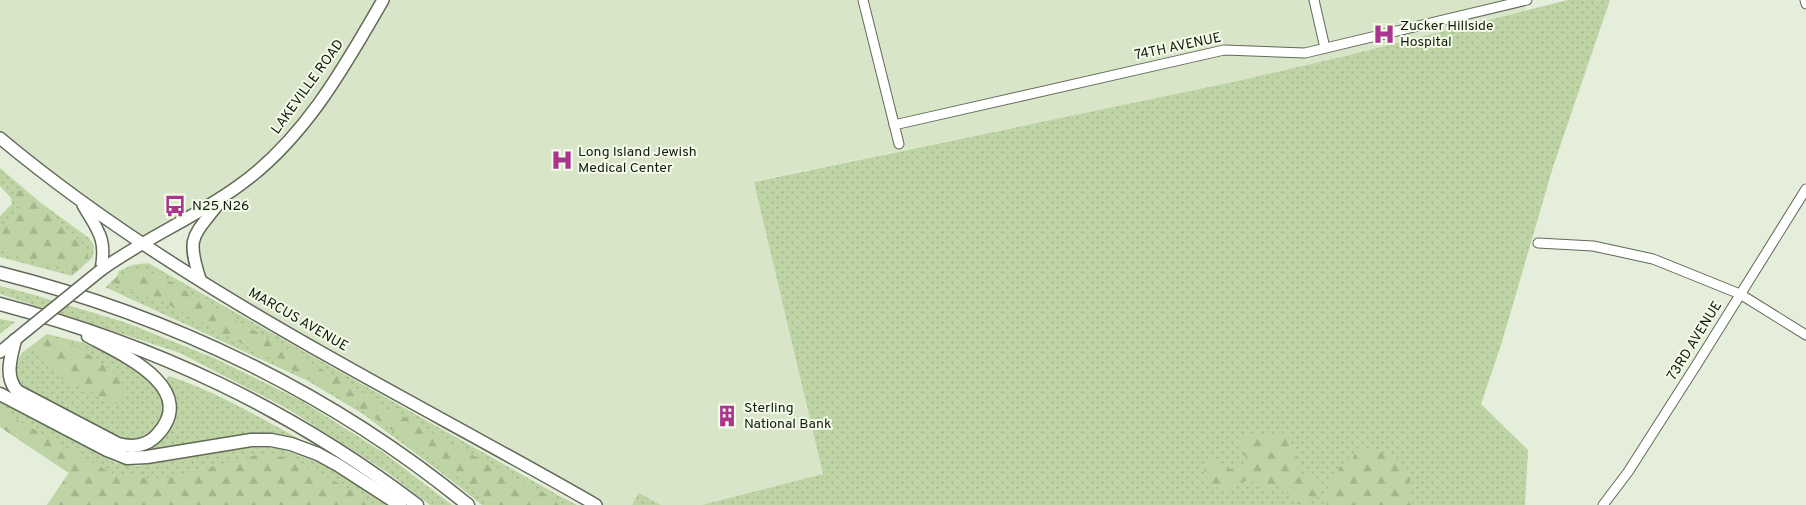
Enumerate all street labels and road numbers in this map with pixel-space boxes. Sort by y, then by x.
street label: 74TH AVENUE [1133,30,1223,64]
street label: LAKEVILLE ROAD [268,36,348,138]
street label: MARCUS AVENUE [245,285,351,355]
street label: 73RD AVENUE [1664,298,1726,384]

